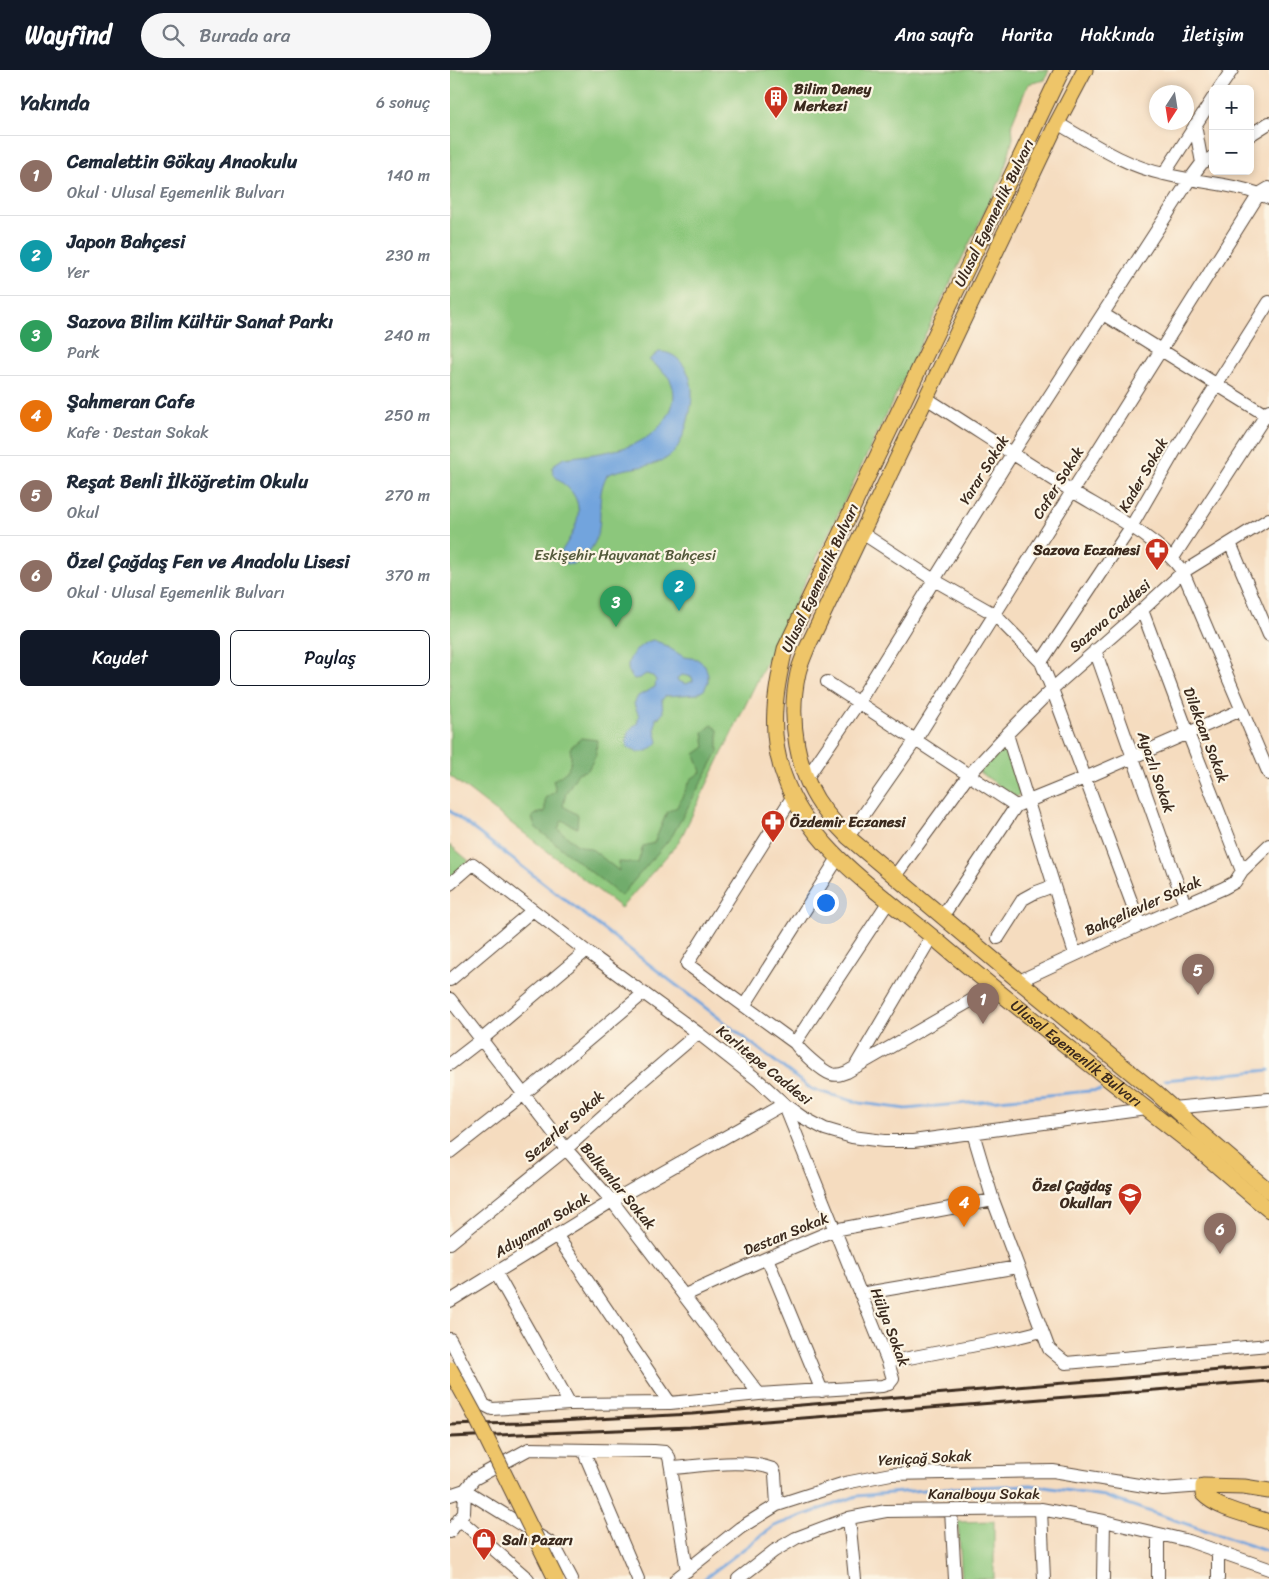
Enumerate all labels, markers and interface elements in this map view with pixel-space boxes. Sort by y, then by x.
search box [141,13,491,58]
text: Wayfind [25,14,111,56]
text: Burada ara [199,19,290,52]
text: Ana sayfa [895,19,973,51]
text: Harita [1001,19,1052,51]
text: Hakkında [1080,19,1155,51]
text: İletişim [1183,19,1244,51]
icon: search [159,21,187,49]
place label: Bilim Deney Merkezi [793,76,872,119]
text: Yakında [20,84,90,122]
building icon: Bilim Deney Merkezi [763,85,789,119]
north arrow [1149,85,1194,130]
map controls [1209,85,1254,175]
button: + [1209,85,1254,130]
text: 6 sonuç [376,88,430,117]
button: − [1209,130,1254,175]
street label: Ulusal Egemenlik Bulvarı [947,134,1041,292]
text: Cemalettin Gökay Anaokulu [67,145,297,178]
text: 1 [33,161,39,190]
text: 140 m [387,161,430,190]
text: Okul · Ulusal Egemenlik Bulvarı [67,178,285,207]
text: Japon Bahçesi [67,225,185,258]
text: 2 [31,241,41,270]
text: 230 m [385,241,430,270]
text: Yer [67,258,89,287]
text: Sazova Bilim Kültür Sanat Parkı [67,305,333,338]
text: 3 [32,321,40,350]
text: 240 m [384,321,430,350]
text: Park [67,338,100,367]
text: Şahmeran Cafe [67,385,195,418]
text: 4 [31,401,41,430]
text: 250 m [384,401,430,430]
text: Kafe · Destan Sokak [67,418,209,447]
street label: Yarar Sokak [952,429,1016,510]
street label: Kader Sokak [1111,432,1175,517]
street label: Cafer Sokak [1025,441,1091,524]
text: Reşat Benli İlköğretim Okulu [67,465,308,498]
text: 5 [31,481,41,510]
text: 270 m [385,481,430,510]
text: Okul [67,498,99,527]
street label: Ulusal Egemenlik Bulvarı [774,499,866,657]
place label: Sazova Eczanesi [1032,537,1141,563]
pharmacy icon: Sazova Eczanesi [1144,537,1170,571]
park label: Eskişehir Hayvanat Bahçesi [534,542,717,568]
text: Özel Çağdaş Fen ve Anadolu Lisesi [67,545,350,578]
text: 6 [31,561,41,590]
text: 370 m [386,561,430,590]
pin: 2 [663,570,695,611]
street label: Sazova Caddesi [1063,572,1157,659]
text: Okul · Ulusal Egemenlik Bulvarı [67,578,285,607]
pin: 3 [600,586,632,627]
button: Kaydet [20,630,220,686]
button: Paylaş [230,630,430,686]
street label: Dilekcan Sokak [1176,683,1236,787]
street label: Ayazlı Sokak [1130,727,1182,816]
pharmacy icon: Özdemir Eczanesi [760,809,786,843]
place label: Özdemir Eczanesi [789,809,906,835]
street label: Bahçelievler Sokak [1080,868,1207,943]
your location [813,890,839,916]
pin: 5 [1182,954,1214,995]
pin: 1 [967,983,999,1024]
street label: Ulusal Egemenlik Bulvarı [1004,993,1148,1114]
street label: Karlıtepe Caddesi [711,1018,818,1112]
street label: Sezerler Sokak [518,1083,610,1169]
street label: Balkanlar Sokak [574,1137,663,1236]
place label: Özel Çağdaş Okulları [1031,1173,1113,1216]
school or university icon: Özel Çağdaş Okulları [1117,1182,1143,1216]
street label: Adıyaman Sokak [488,1185,595,1265]
pin: 4 [948,1186,980,1227]
street label: Destan Sokak [739,1205,833,1263]
pin: 6 [1204,1213,1236,1254]
street label: Hülya Sokak [863,1284,917,1371]
street label: Yeniçağ Sokak [878,1443,972,1473]
street label: Kanalboyu Sokak [928,1481,1040,1507]
shop icon: Salı Pazarı [471,1527,497,1561]
place label: Salı Pazarı [501,1527,573,1553]

